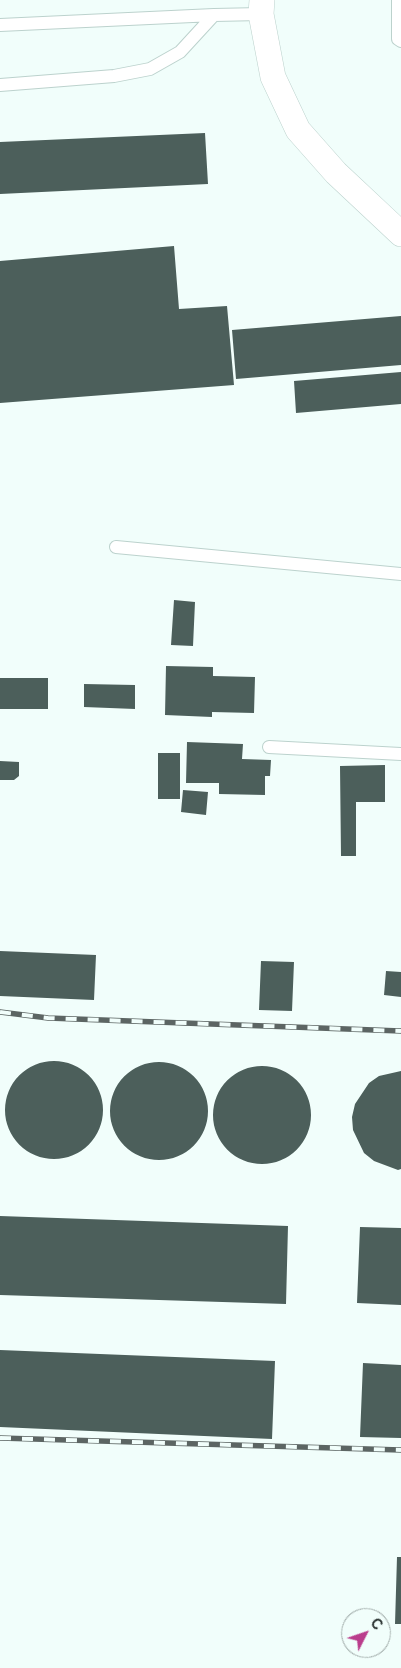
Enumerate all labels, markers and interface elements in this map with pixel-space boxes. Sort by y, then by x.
north arrow [341,1608,391,1658]
text: С [367,1615,386,1633]

